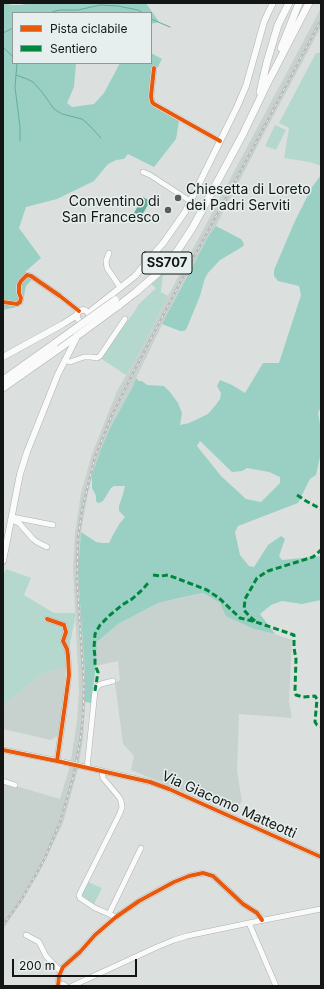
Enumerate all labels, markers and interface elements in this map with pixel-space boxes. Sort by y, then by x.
legend [12,12,152,64]
text: Pista ciclabile [50,21,127,36]
text: Sentiero [50,41,97,56]
place label: Chiesetta di Loreto dei Padri Serviti [186,182,311,214]
marker: Chiesetta di Loreto dei Padri Serviti [173,193,183,203]
place label: Conventino di San Francesco [62,194,160,226]
marker: Conventino di San Francesco [163,205,173,215]
road number: SS707 [142,252,192,274]
street label: Via Giacomo Matteotti [159,768,299,842]
scale bar [14,951,139,977]
text: 200 m [19,958,55,973]

